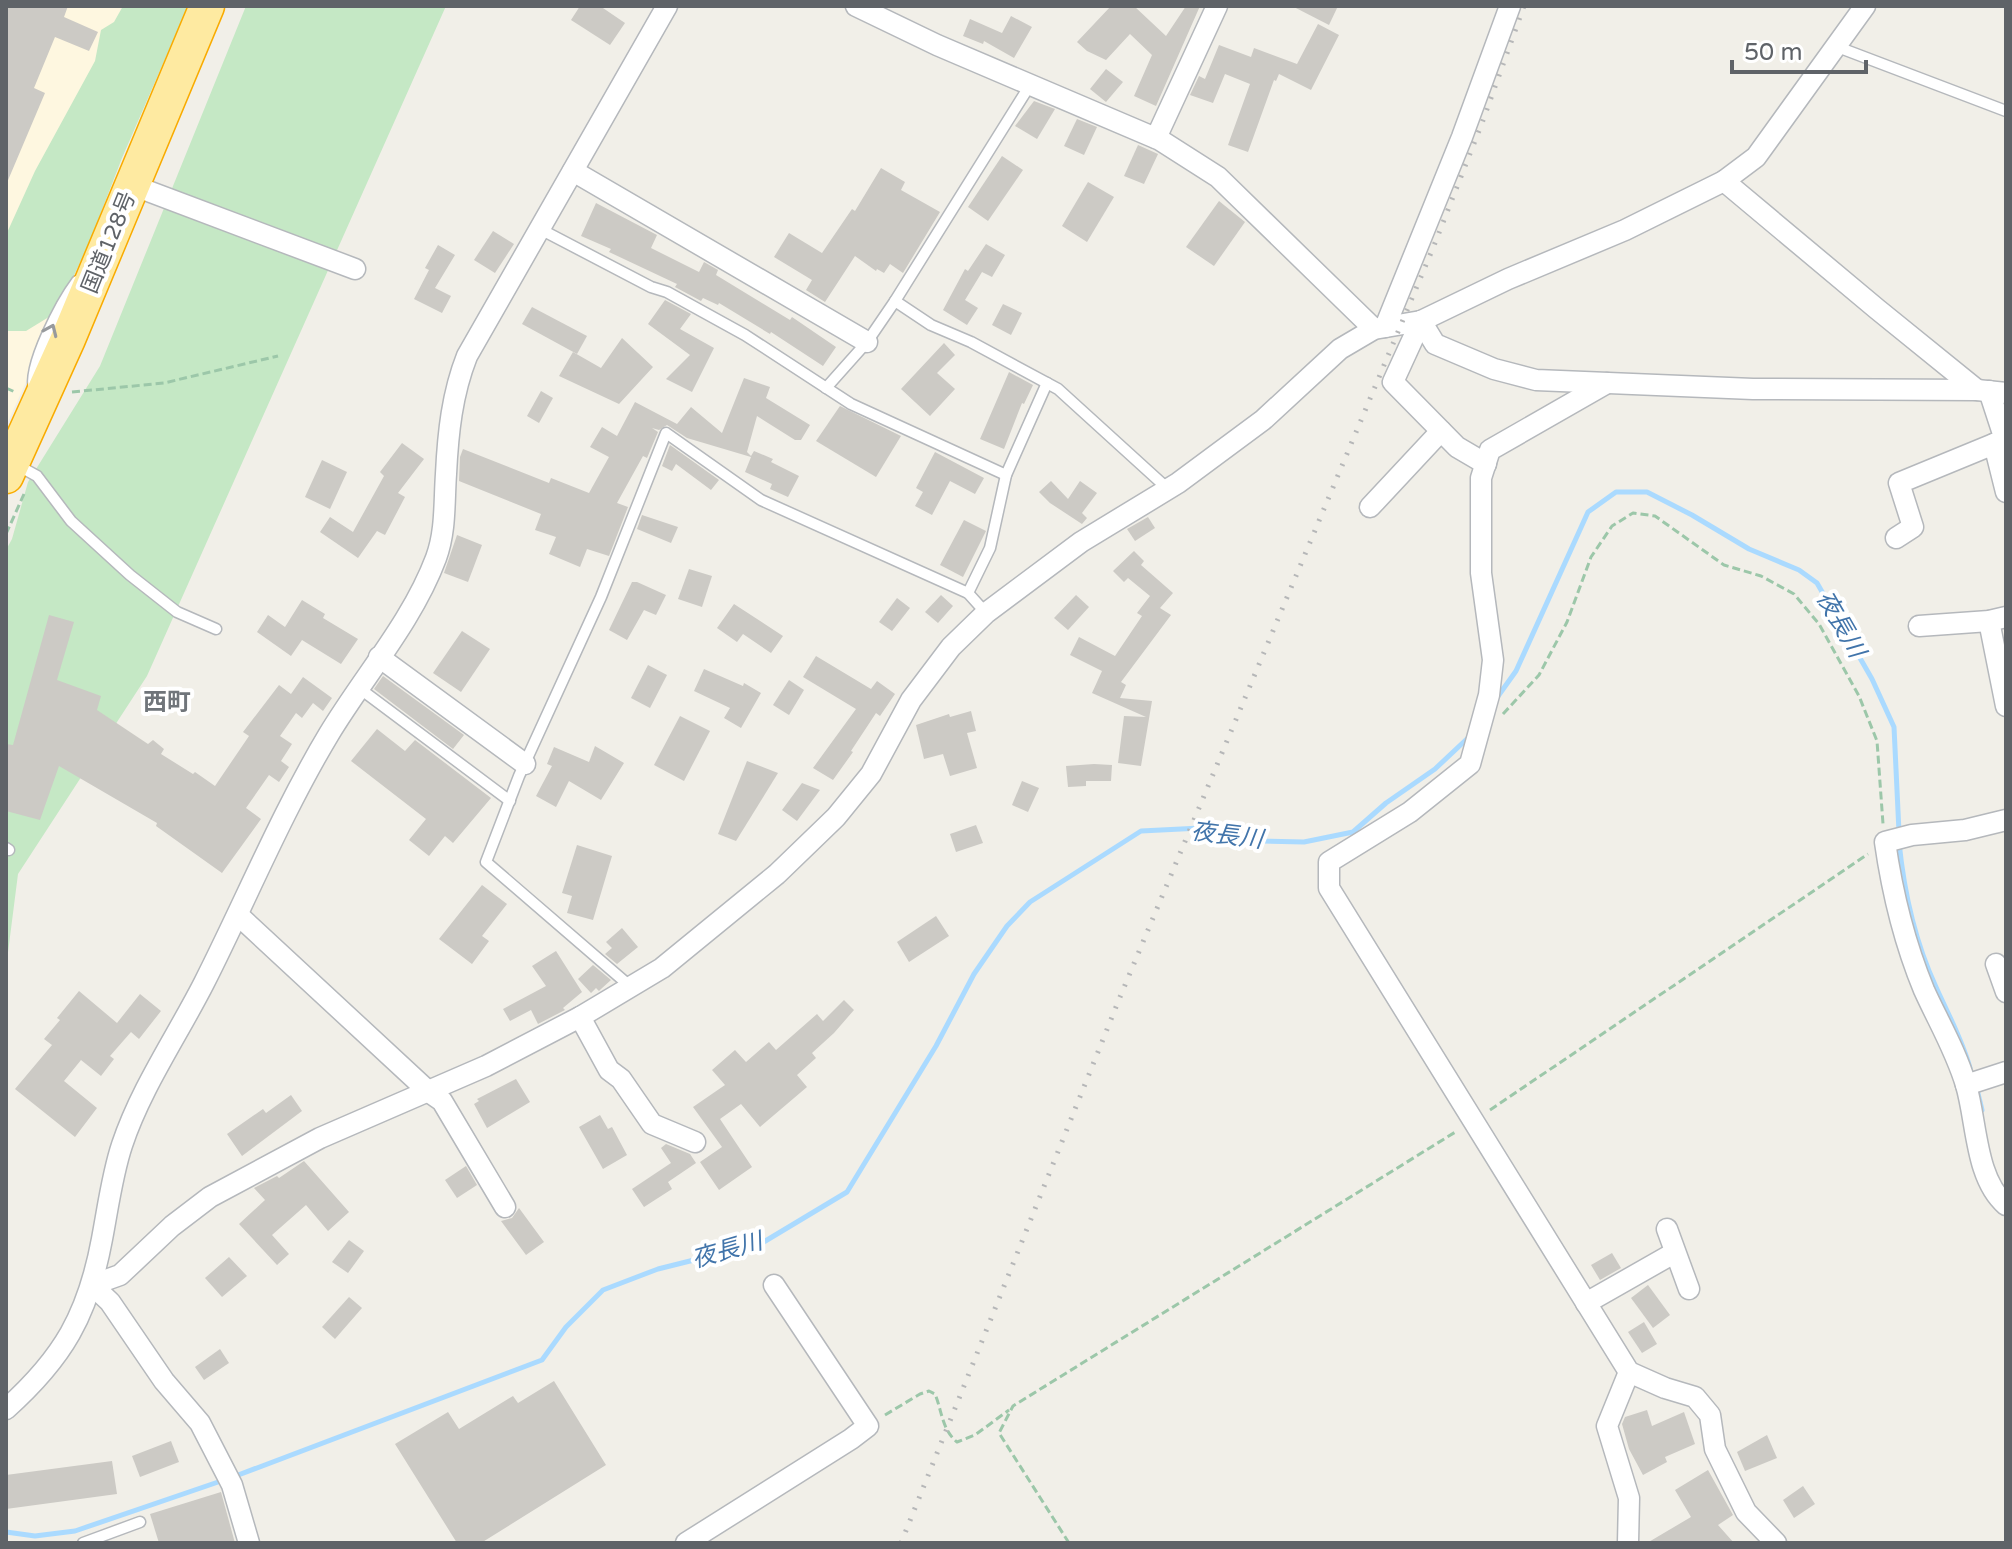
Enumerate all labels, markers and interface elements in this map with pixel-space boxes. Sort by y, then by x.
scale bar [1732,24,1866,74]
text: 50 m [1744,38,1802,67]
street label: 国道128号 [77,188,141,297]
one-way arrow [41,324,57,338]
water label: 夜長川 [1810,586,1873,665]
district label: 西町 [143,688,191,717]
water label: 夜長川 [1189,817,1267,855]
water label: 夜長川 [689,1226,769,1274]

